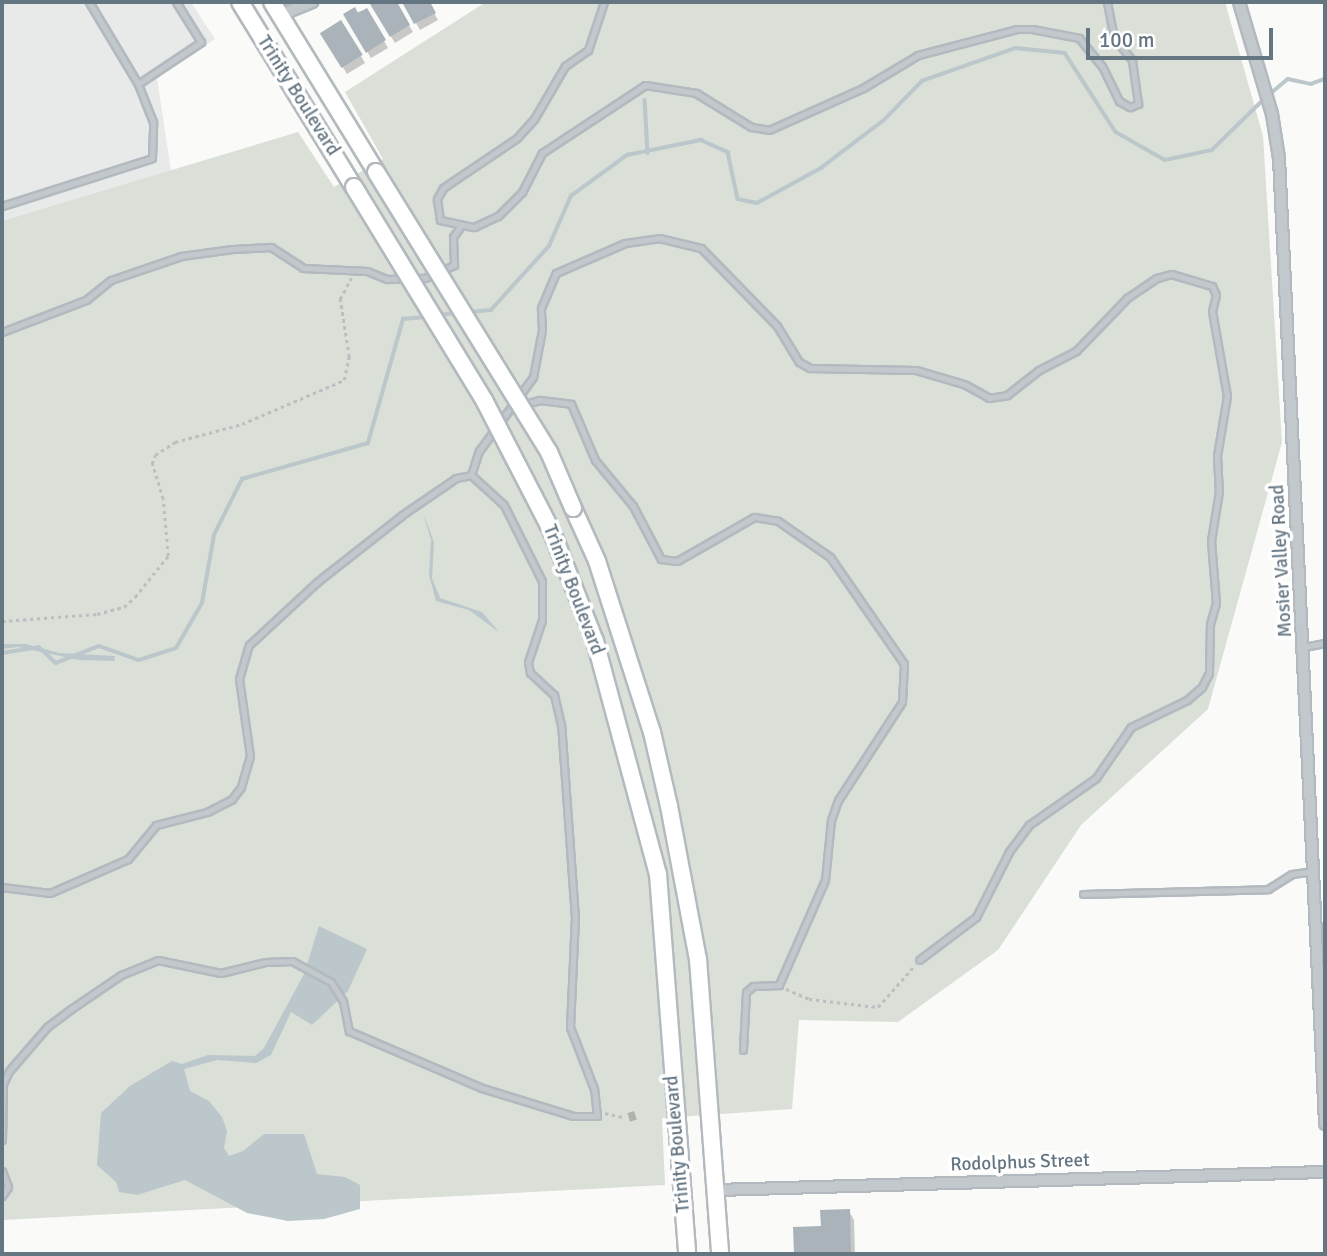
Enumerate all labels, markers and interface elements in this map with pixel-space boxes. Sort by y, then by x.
scale bar [1089,14,1276,58]
text: 100 m [1099,27,1154,53]
street label: Trinity Boulevard [252,32,344,160]
street label: Mosier Valley Road [1267,484,1297,638]
street label: Trinity Boulevard [538,522,608,658]
street label: Trinity Boulevard [661,1074,695,1214]
street label: Rodolphus Street [950,1149,1090,1177]

